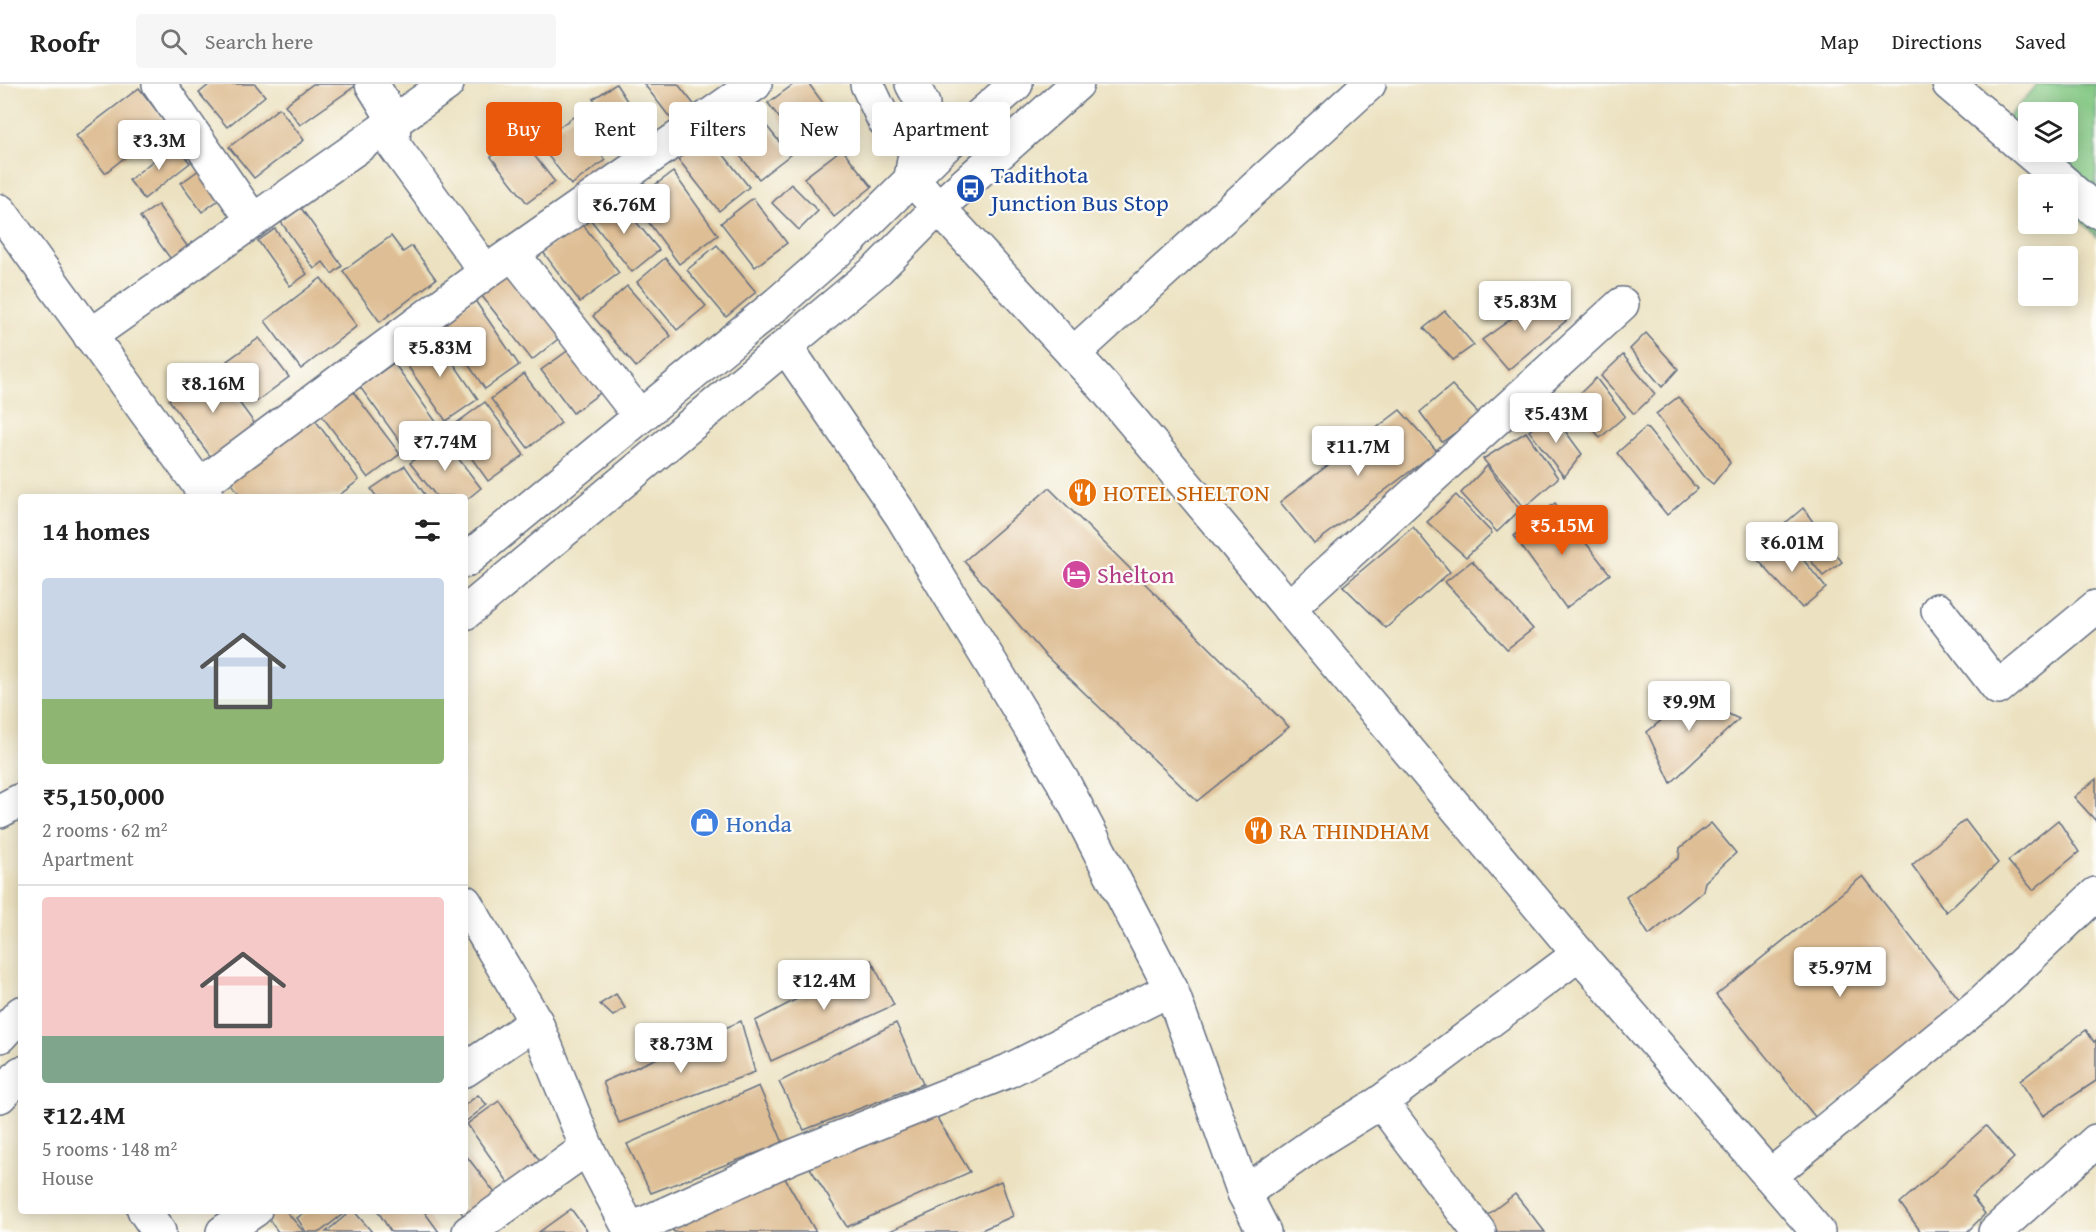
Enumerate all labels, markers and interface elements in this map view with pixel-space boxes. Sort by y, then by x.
search box [136,14,556,68]
text: Roofr [30,21,100,62]
icon: search [157,25,190,58]
text: Search here [205,25,313,57]
text: Map [1820,26,1859,57]
text: Directions [1892,26,1982,57]
text: Saved [2015,26,2066,57]
chip: Buy [486,102,562,156]
chip: Rent [574,102,657,156]
chip: Filters [669,102,767,156]
chip: New [779,102,860,156]
chip: Apartment [872,102,1010,156]
map controls [2018,102,2078,306]
button: layers [2018,102,2078,162]
pin: ₹3.3M [117,120,201,171]
text: ₹3.3M [132,125,186,154]
place label: Tadithota Junction Bus Stop [988,157,1169,220]
bus stop icon: Tadithota Junction Bus Stop [954,172,986,204]
button: + [2018,174,2078,234]
pin: ₹6.76M [575,184,673,235]
text: ₹6.76M [592,189,656,218]
button: − [2018,246,2078,306]
pin: ₹5.83M [1476,281,1574,332]
text: ₹5.83M [1493,286,1557,315]
pin: ₹5.83M [391,327,489,378]
text: ₹5.83M [408,332,472,361]
pin: ₹8.16M [164,363,262,414]
text: ₹8.16M [181,368,245,397]
pin: ₹5.43M [1507,393,1605,444]
text: ₹5.43M [1524,398,1588,427]
pin: ₹7.74M [396,421,494,472]
text: ₹7.74M [413,426,477,455]
pin: ₹11.7M [1309,426,1407,477]
text: ₹11.7M [1326,431,1390,460]
place label: HOTEL SHELTON [1103,475,1270,510]
restaurant icon: HOTEL SHELTON [1066,476,1098,508]
pin: ₹5.15M [1513,505,1611,556]
text: ₹5.15M [1530,510,1594,539]
text: 14 homes [42,511,150,550]
icon: filters [411,514,444,547]
pin: ₹6.01M [1743,522,1841,573]
text: ₹6.01M [1760,527,1824,556]
place label: Shelton [1097,557,1175,592]
hotel icon: Shelton [1060,558,1092,590]
icon: home [189,617,297,725]
pin: ₹9.9M [1647,681,1731,732]
text: ₹9.9M [1662,686,1716,715]
text: ₹5,150,000 [42,776,164,815]
place label: Honda [726,806,792,841]
shop icon: Honda [689,807,721,839]
place label: RA THINDHAM [1279,813,1430,848]
restaurant icon: RA THINDHAM [1242,814,1274,846]
text: 2 rooms · 62 m² [42,815,168,844]
text: Apartment [42,844,134,873]
icon: home [189,936,297,1044]
pin: ₹5.97M [1791,947,1889,998]
text: ₹5.97M [1808,952,1872,981]
pin: ₹12.4M [775,960,873,1011]
text: ₹12.4M [792,965,856,994]
pin: ₹8.73M [632,1023,730,1074]
text: ₹8.73M [649,1028,713,1057]
text: ₹12.4M [42,1095,126,1134]
text: 5 rooms · 148 m² [42,1134,177,1163]
text: House [42,1163,94,1192]

